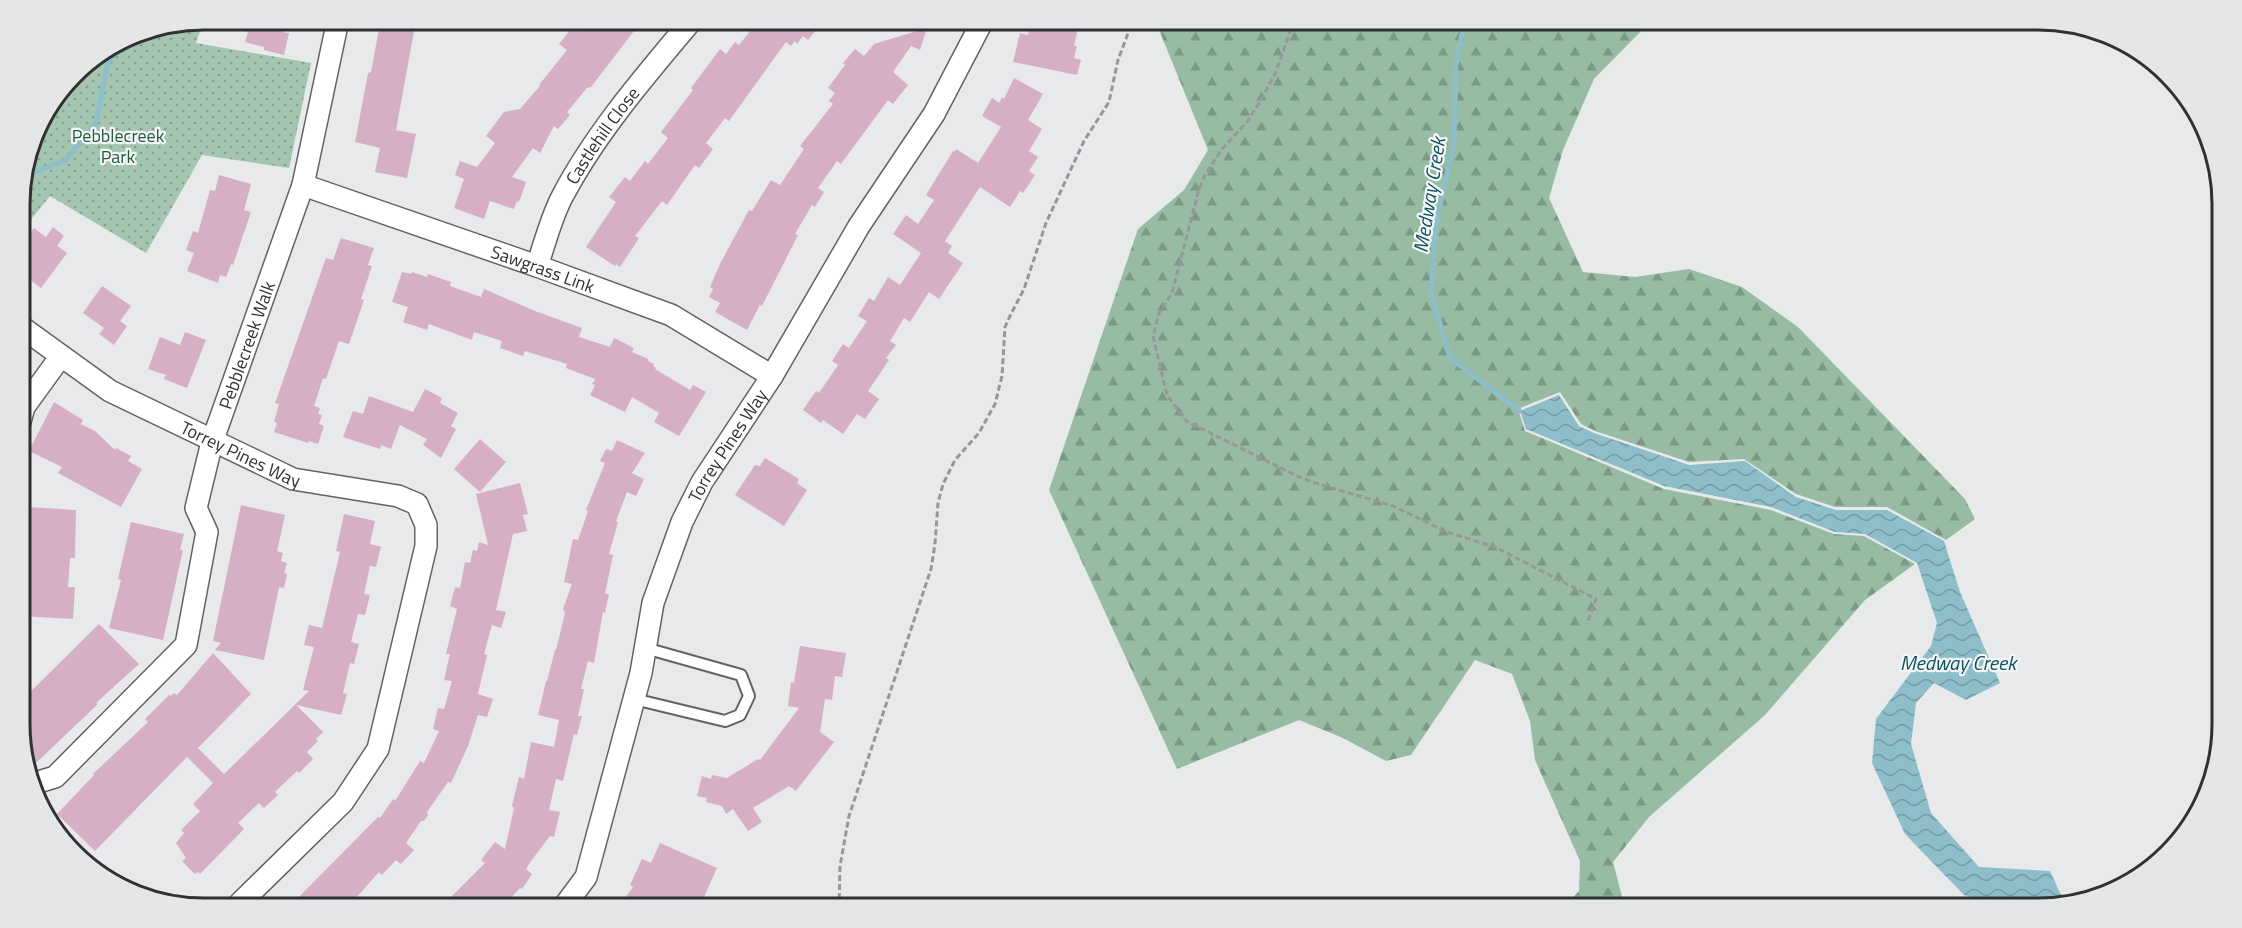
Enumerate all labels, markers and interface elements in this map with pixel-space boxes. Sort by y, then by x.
street label: Castlehill Close [558,81,645,189]
park label: Pebblecreek Park [72,122,165,170]
water label: Medway Creek [1405,133,1454,255]
street label: Sawgrass Link [487,238,599,300]
street label: Pebblecreek Walk [211,277,282,413]
street label: Torrey Pines Way [681,383,774,507]
street label: Torrey Pines Way [176,413,302,494]
water label: Medway Creek [1900,647,2018,678]

